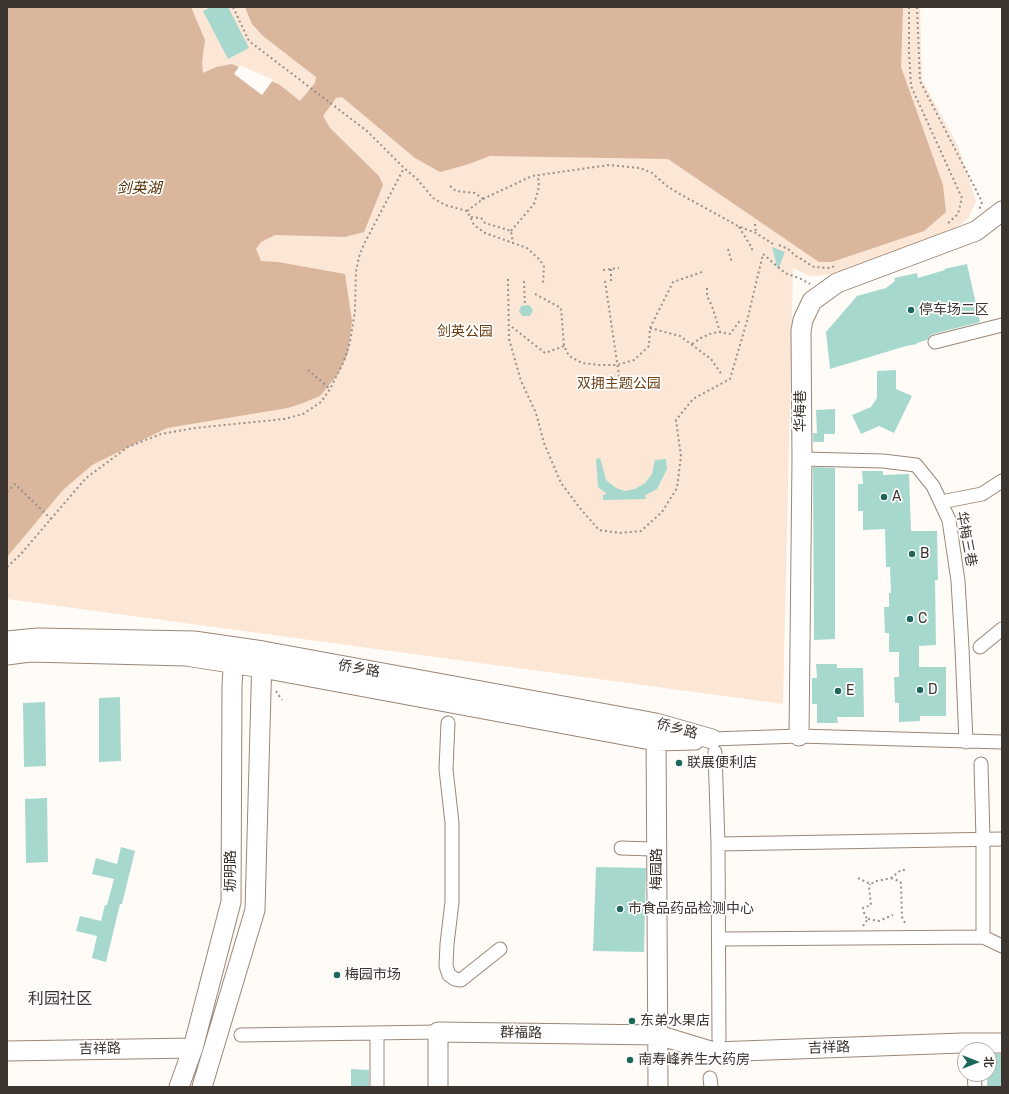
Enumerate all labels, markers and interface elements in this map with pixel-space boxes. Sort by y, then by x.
water label: 剑英湖 [117,180,161,198]
place label: 停车场二区 [919,302,989,318]
marker: 停车场二区 [906,305,916,315]
park label: 剑英公园 [437,324,493,340]
park label: 双拥主题公园 [577,376,661,392]
street label: 华梅巷 [793,390,809,432]
place label: A [892,489,901,505]
marker: A [879,492,889,502]
street label: 华梅三巷 [952,510,980,568]
place label: B [920,546,929,562]
marker: B [907,549,917,559]
place label: C [918,611,927,627]
marker: C [905,614,915,624]
street label: 侨乡路 [337,657,381,681]
place label: D [928,682,938,698]
place label: E [846,683,854,699]
marker: D [915,685,925,695]
marker: E [833,686,843,696]
street label: 侨乡路 [655,715,699,743]
place label: 联展便利店 [687,755,757,771]
marker: 联展便利店 [674,758,684,768]
street label: 梅园路 [649,848,665,890]
street label: 坜明路 [223,850,239,892]
place label: 市食品药品检测中心 [628,901,754,917]
marker: 市食品药品检测中心 [615,904,625,914]
place label: 梅园市场 [345,967,401,983]
marker: 梅园市场 [332,970,342,980]
district label: 利园社区 [28,989,92,1009]
place label: 东弟水果店 [640,1013,710,1029]
marker: 东弟水果店 [627,1016,637,1026]
street label: 群福路 [500,1024,542,1042]
street label: 吉祥路 [808,1039,850,1057]
street label: 吉祥路 [79,1040,121,1058]
north arrow [957,1042,997,1082]
place label: 南寿峰养生大药房 [638,1052,750,1068]
marker: 南寿峰养生大药房 [625,1055,635,1065]
text: 北 [982,1057,995,1068]

